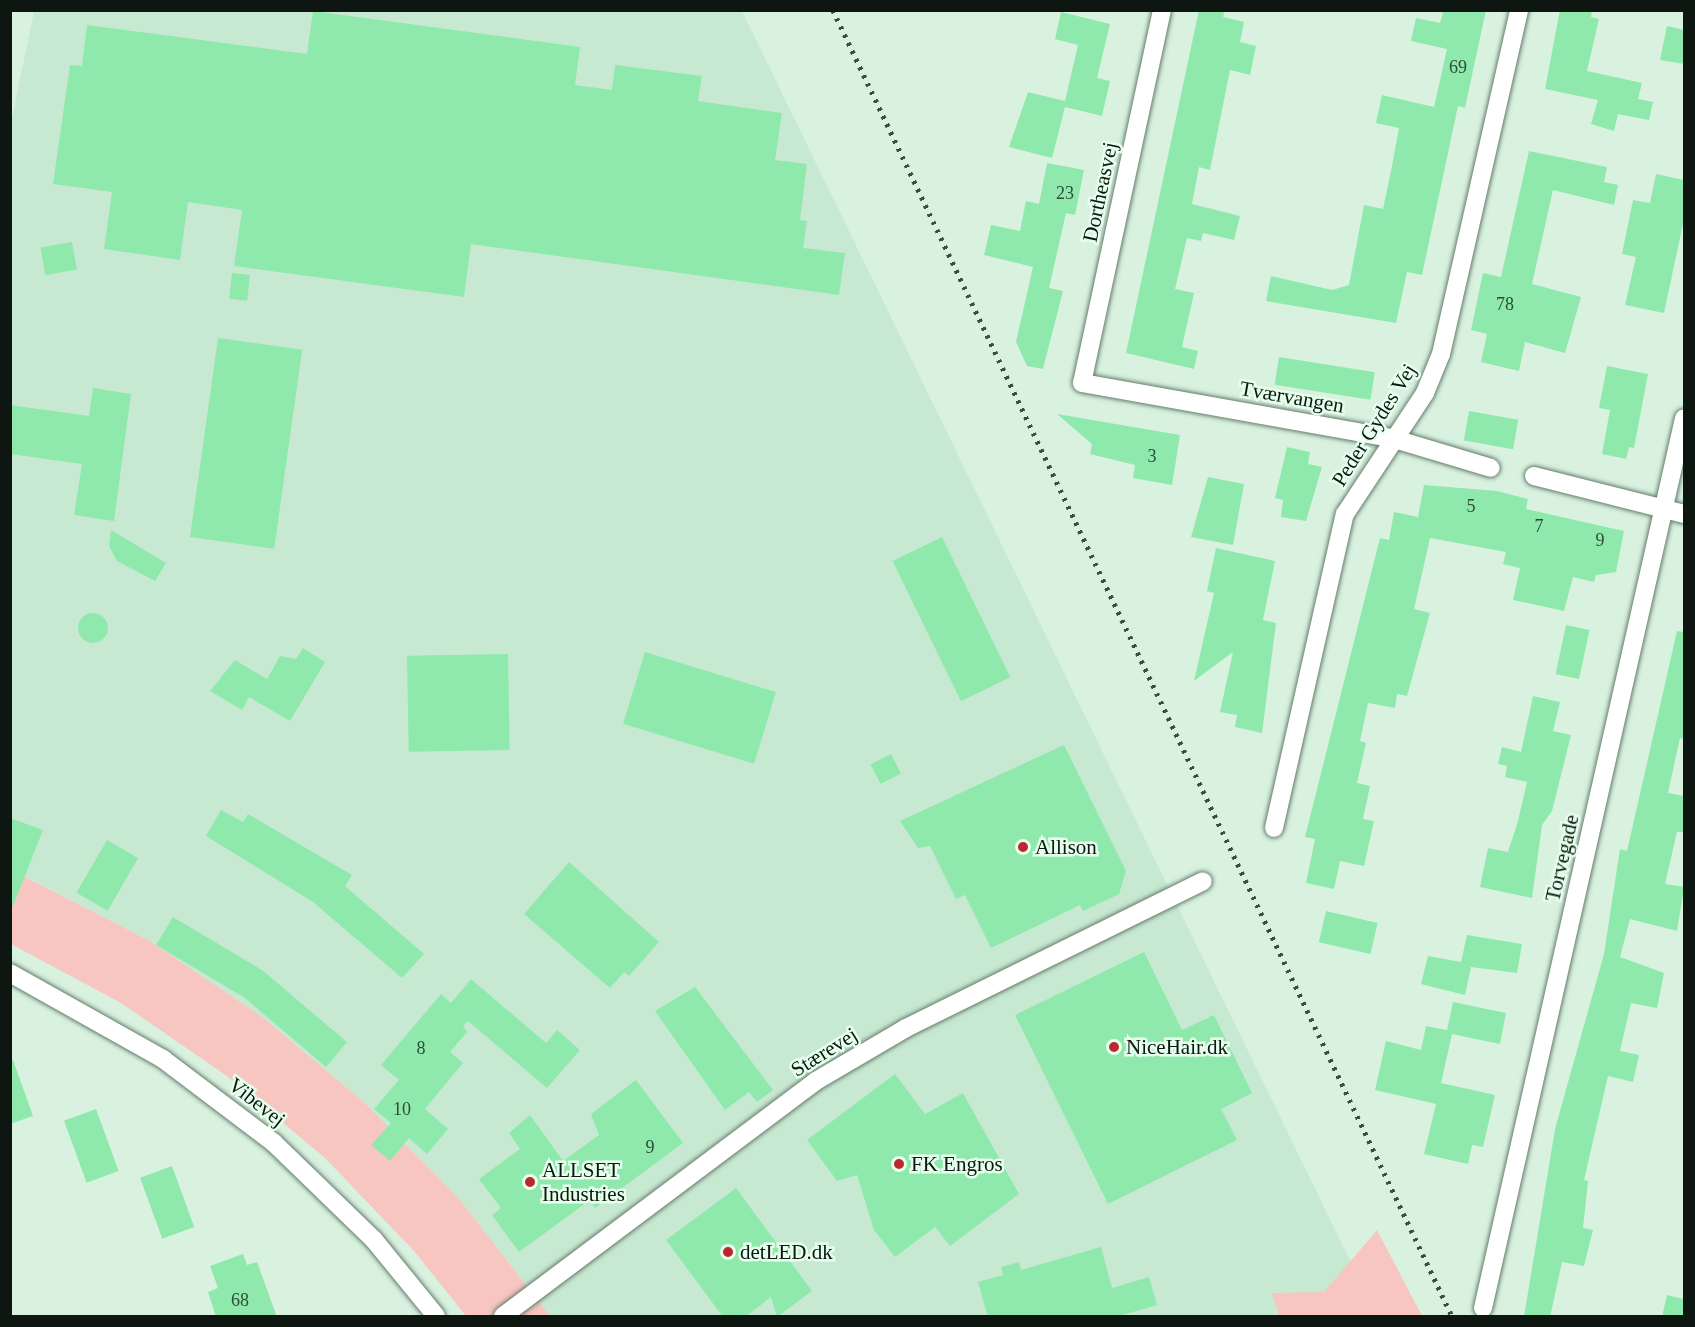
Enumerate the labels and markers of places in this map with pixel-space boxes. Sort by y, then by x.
place label: Allison [1035,834,1097,860]
marker: Allison [1016,840,1030,854]
place label: NiceHair.dk [1126,1034,1228,1060]
marker: NiceHair.dk [1107,1040,1121,1054]
place label: FK Engros [911,1151,1003,1177]
place label: ALLSET Industries [542,1157,625,1207]
marker: FK Engros [892,1157,906,1171]
marker: ALLSET Industries [523,1175,537,1189]
place label: detLED.dk [740,1239,833,1265]
marker: detLED.dk [721,1245,735,1259]

